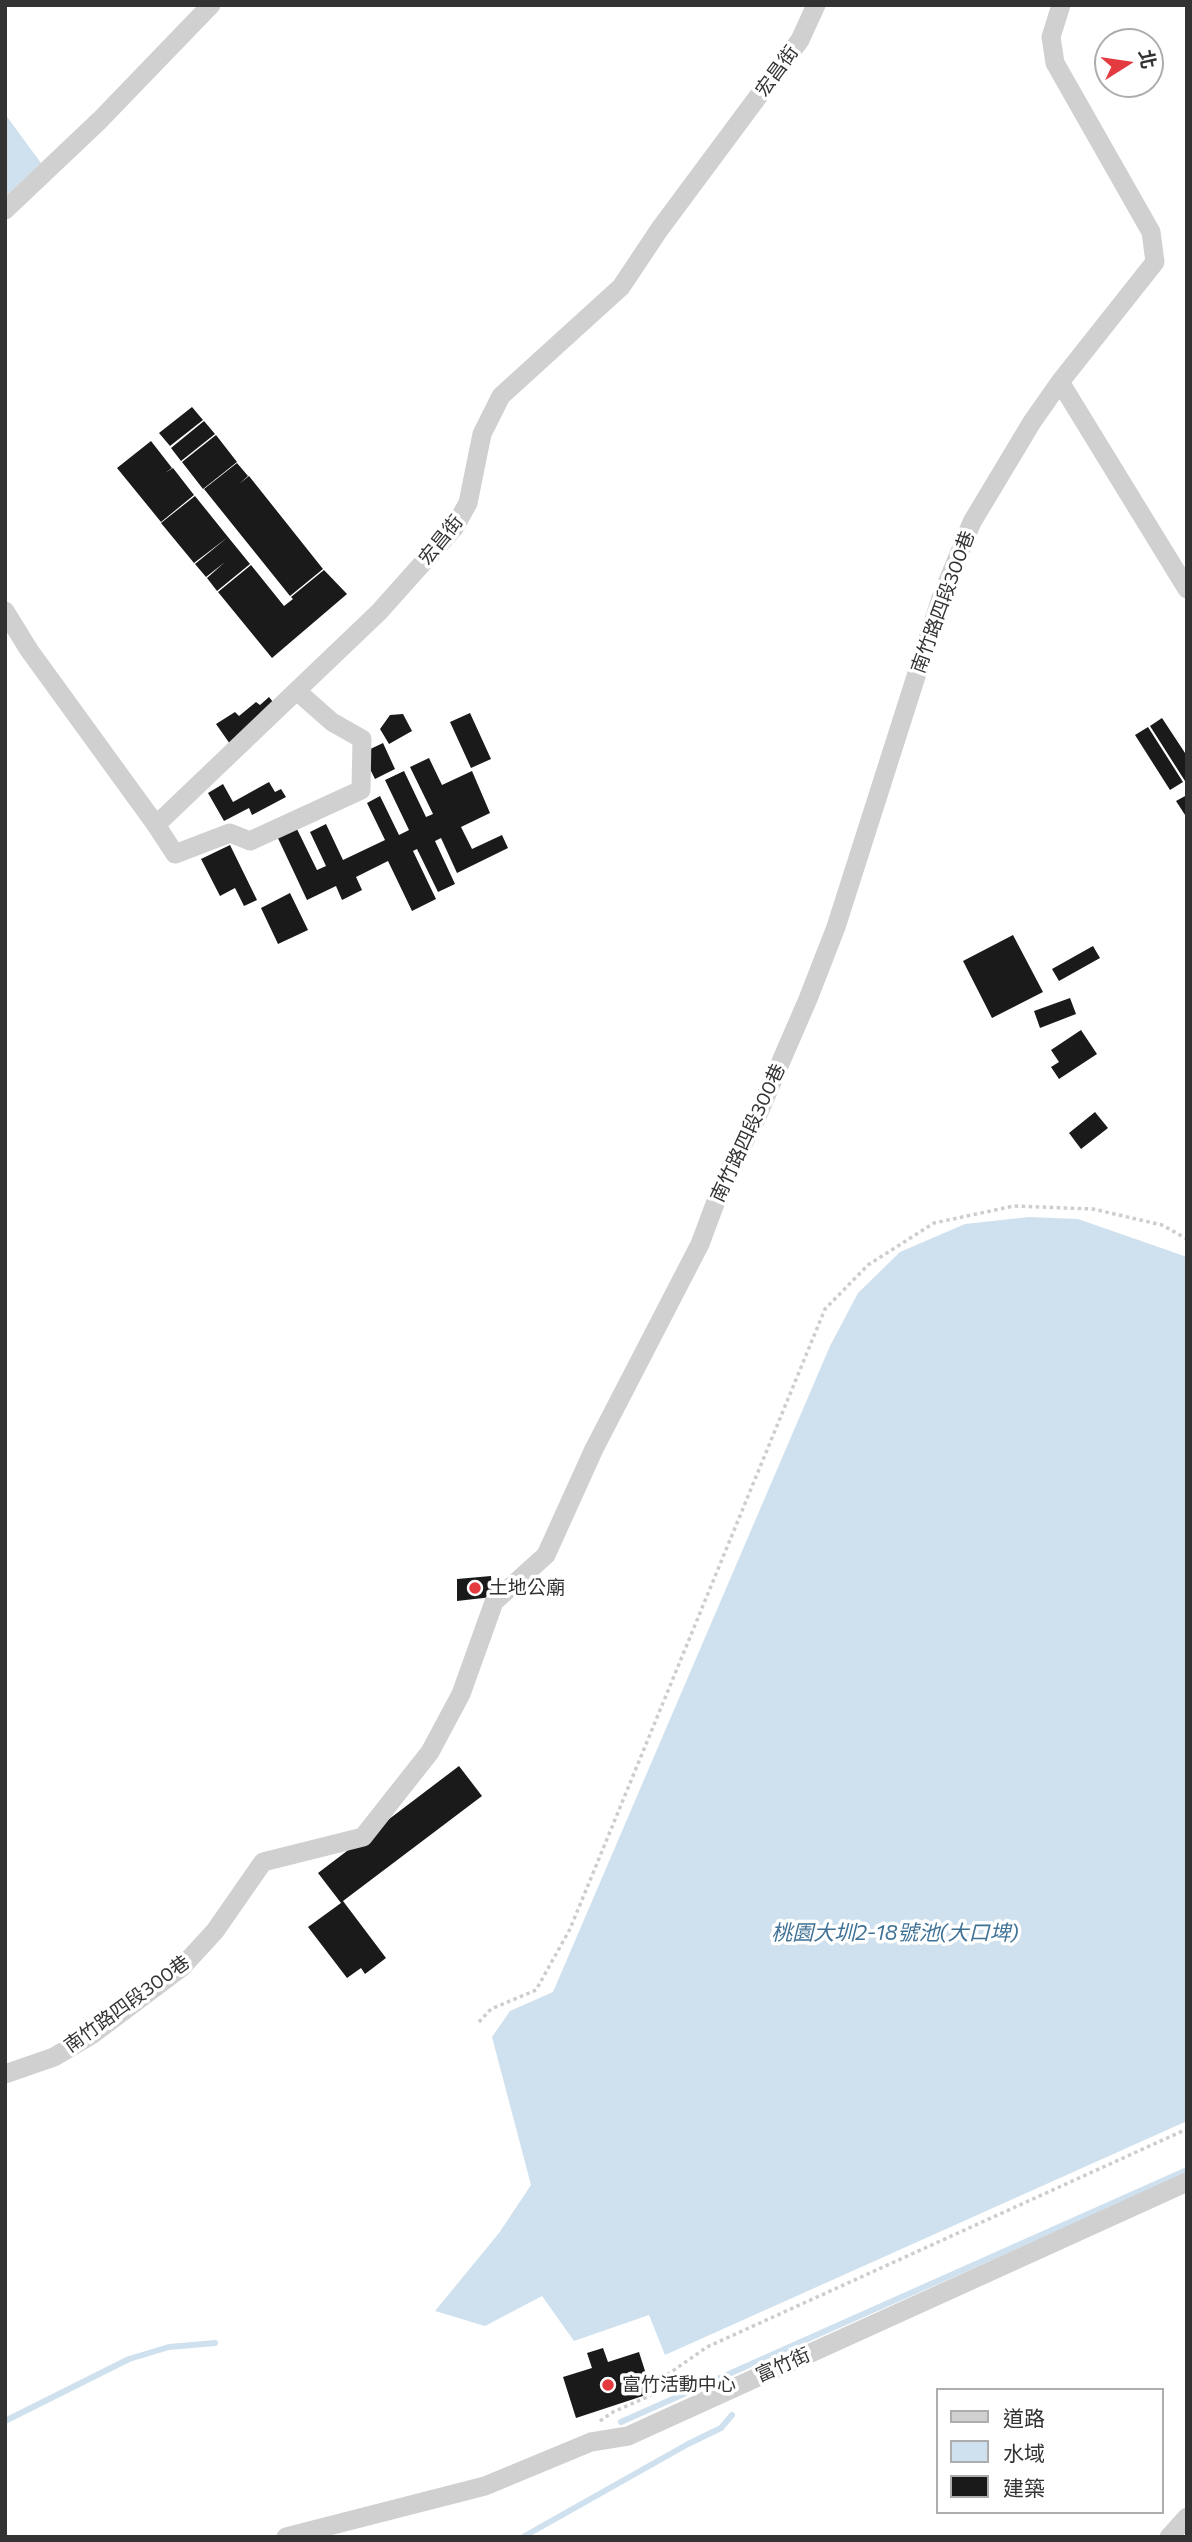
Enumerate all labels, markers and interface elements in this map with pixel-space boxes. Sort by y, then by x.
north arrow [1094,28,1164,98]
street label: 宏昌街 [751,41,803,101]
text: 北 [1135,47,1161,71]
street label: 宏昌街 [414,511,468,569]
street label: 南竹路四段300巷 [907,528,979,676]
street label: 南竹路四段300巷 [706,1060,790,1206]
place label: 土地公廟 [489,1577,565,1599]
marker: 土地公廟 [467,1580,483,1596]
water label: 桃園大圳2-18號池(大口埤) [771,1920,1019,1946]
street label: 南竹路四段300巷 [60,1951,194,2057]
street label: 富竹街 [752,2343,814,2387]
place label: 富竹活動中心 [622,2374,736,2396]
marker: 富竹活動中心 [600,2377,616,2393]
legend [936,2388,1164,2514]
text: 道路 [1003,2405,1045,2430]
text: 水域 [1003,2440,1045,2465]
text: 建築 [1003,2475,1045,2500]

